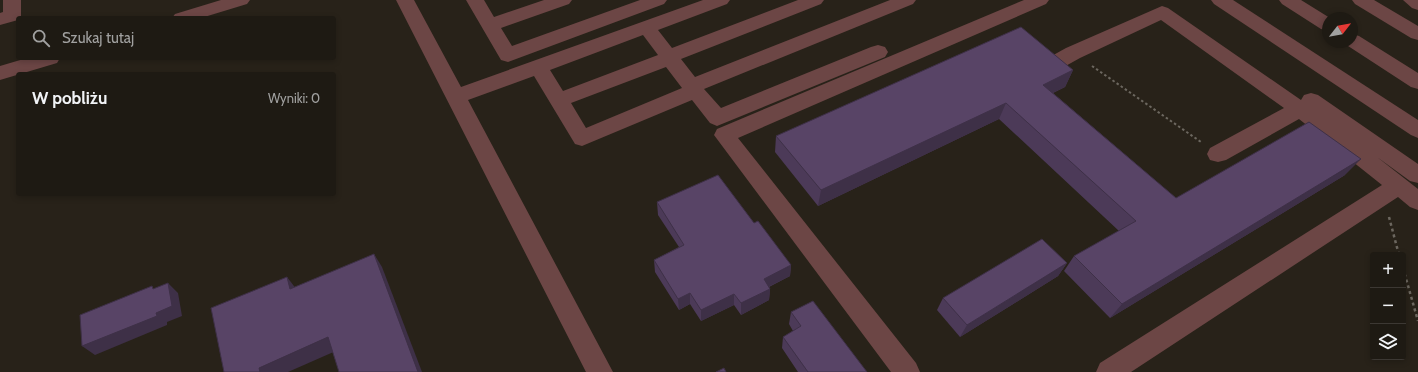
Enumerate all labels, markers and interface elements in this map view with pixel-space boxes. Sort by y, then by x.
north arrow [1322,12,1358,48]
search box [16,16,336,60]
icon: search [30,27,52,49]
text: Szukaj tutaj [62,29,134,47]
text: W pobliżu [32,88,107,108]
text: Wyniki: 0 [268,90,320,106]
map controls [1370,252,1406,360]
button: + [1370,252,1406,288]
button: − [1370,288,1406,324]
button: layers [1370,324,1406,360]

